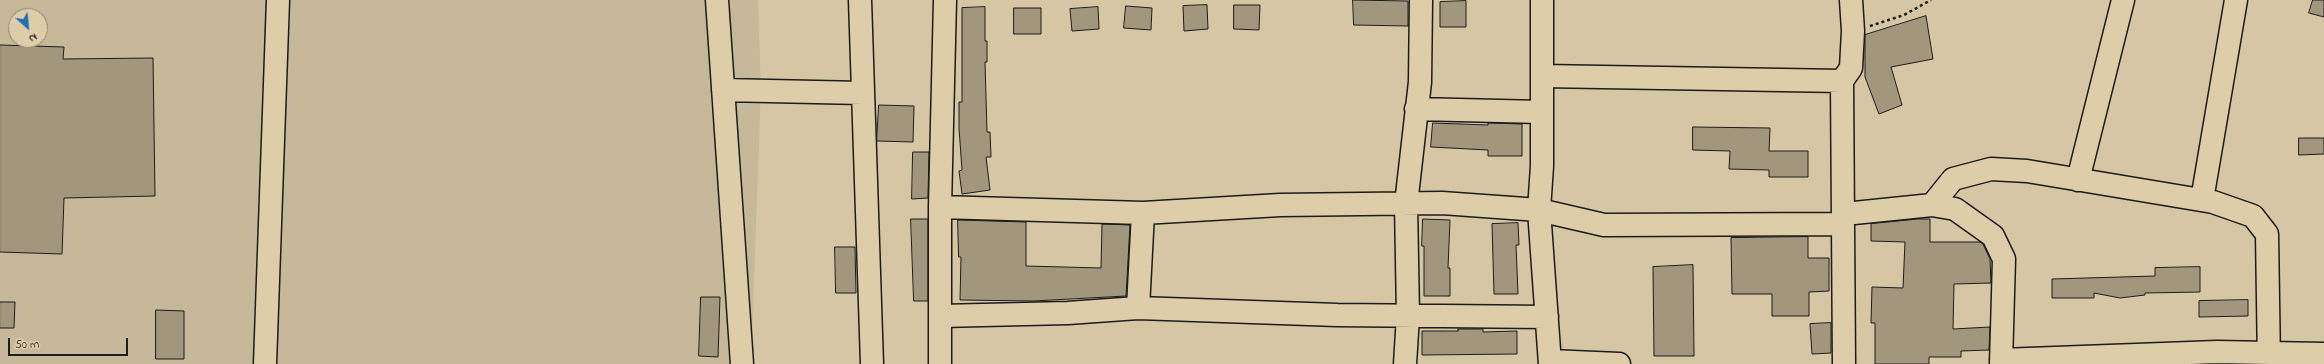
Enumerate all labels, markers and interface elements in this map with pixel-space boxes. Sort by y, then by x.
north arrow [8,8,48,48]
text: N [26,29,40,47]
scale bar [10,330,130,356]
text: 50 m [15,336,39,354]

